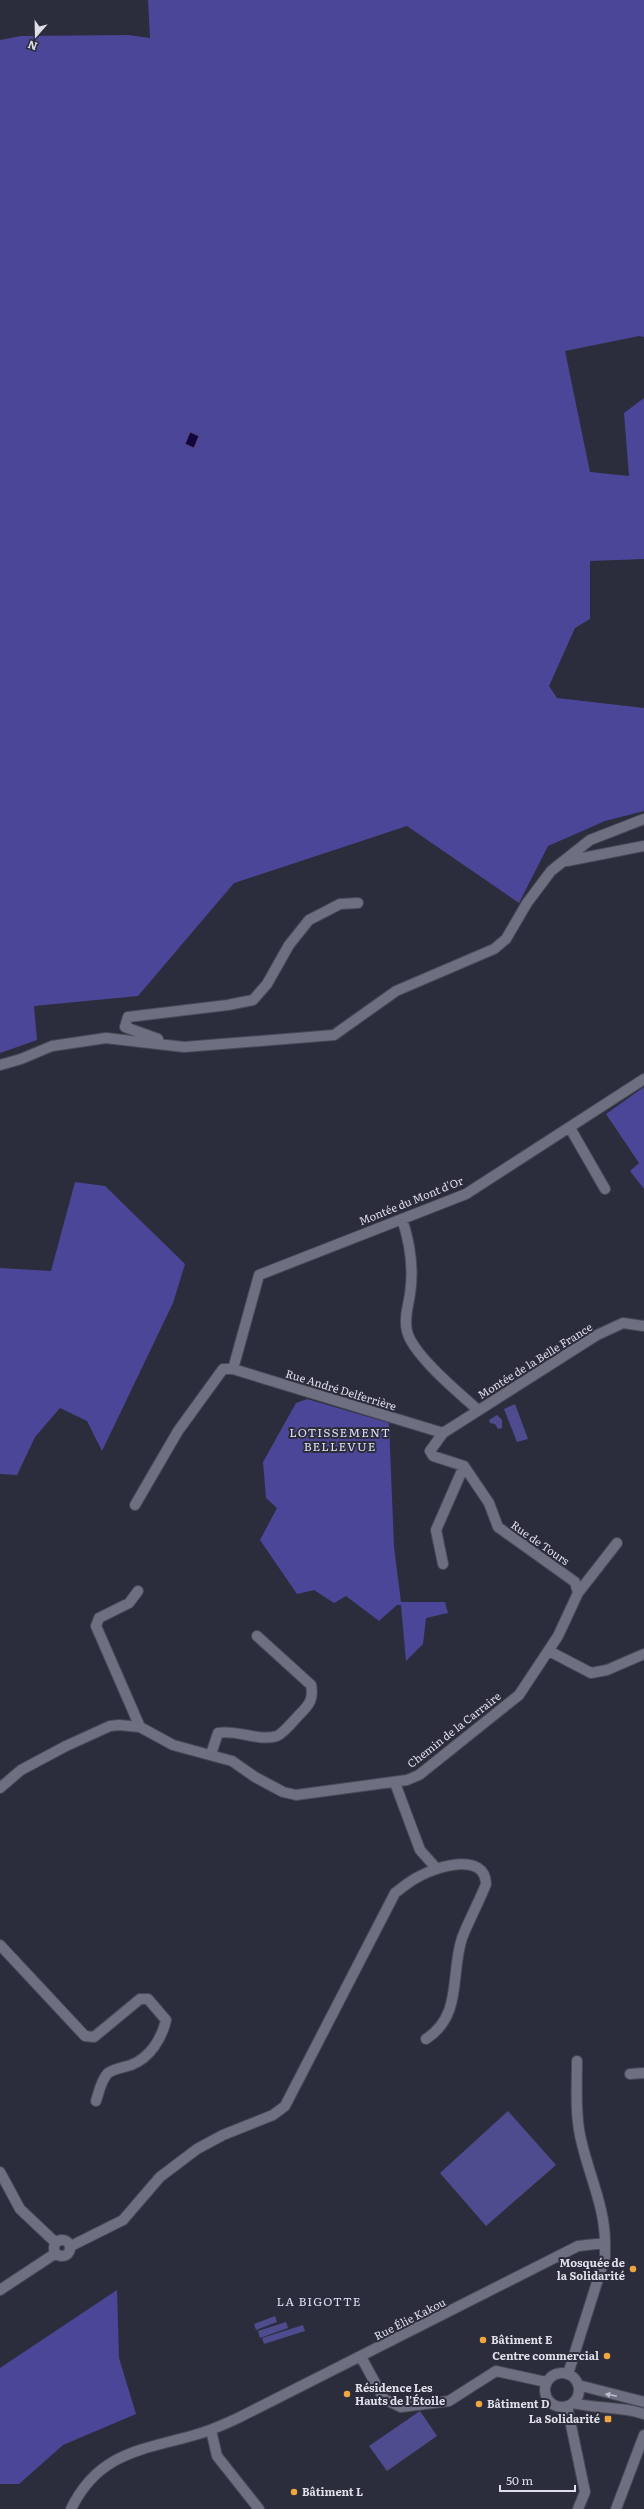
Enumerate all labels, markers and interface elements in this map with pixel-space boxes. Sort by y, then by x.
north arrow [16,16,56,56]
text: N [25,37,39,55]
street label: Montée du Mont d'Or [356,1172,466,1228]
street label: Montée de la Belle France [474,1318,595,1402]
street label: Rue André Delferrière [284,1365,399,1414]
district label: LOTISSEMENT BELLEVUE [289,1423,391,1455]
street label: Rue de Tours [508,1516,573,1568]
street label: Chemin de la Carraire [403,1687,504,1771]
place label: Mosquée de la Solidarité [557,2254,625,2283]
marker: Mosquée de la Solidarité [628,2264,638,2274]
district label: LA BIGOTTE [277,2292,361,2310]
street label: Rue Élie Kakou [371,2293,448,2343]
place label: Bâtiment E [491,2331,552,2347]
marker: Bâtiment E [478,2335,488,2345]
place label: Centre commercial [492,2347,599,2363]
marker: Centre commercial [602,2351,612,2361]
place label: Résidence Les Hauts de l'Étoile [355,2379,445,2408]
marker: Résidence Les Hauts de l'Étoile [342,2389,352,2399]
one-way arrow [605,2391,617,2397]
place label: Bâtiment D [487,2395,550,2411]
marker: Bâtiment D [474,2399,484,2409]
place label: La Solidarité [529,2410,600,2426]
marker: La Solidarité [603,2414,613,2424]
scale bar [500,2467,575,2493]
text: 50 m [506,2471,533,2489]
place label: Bâtiment L [302,2483,363,2499]
marker: Bâtiment L [289,2487,299,2497]

